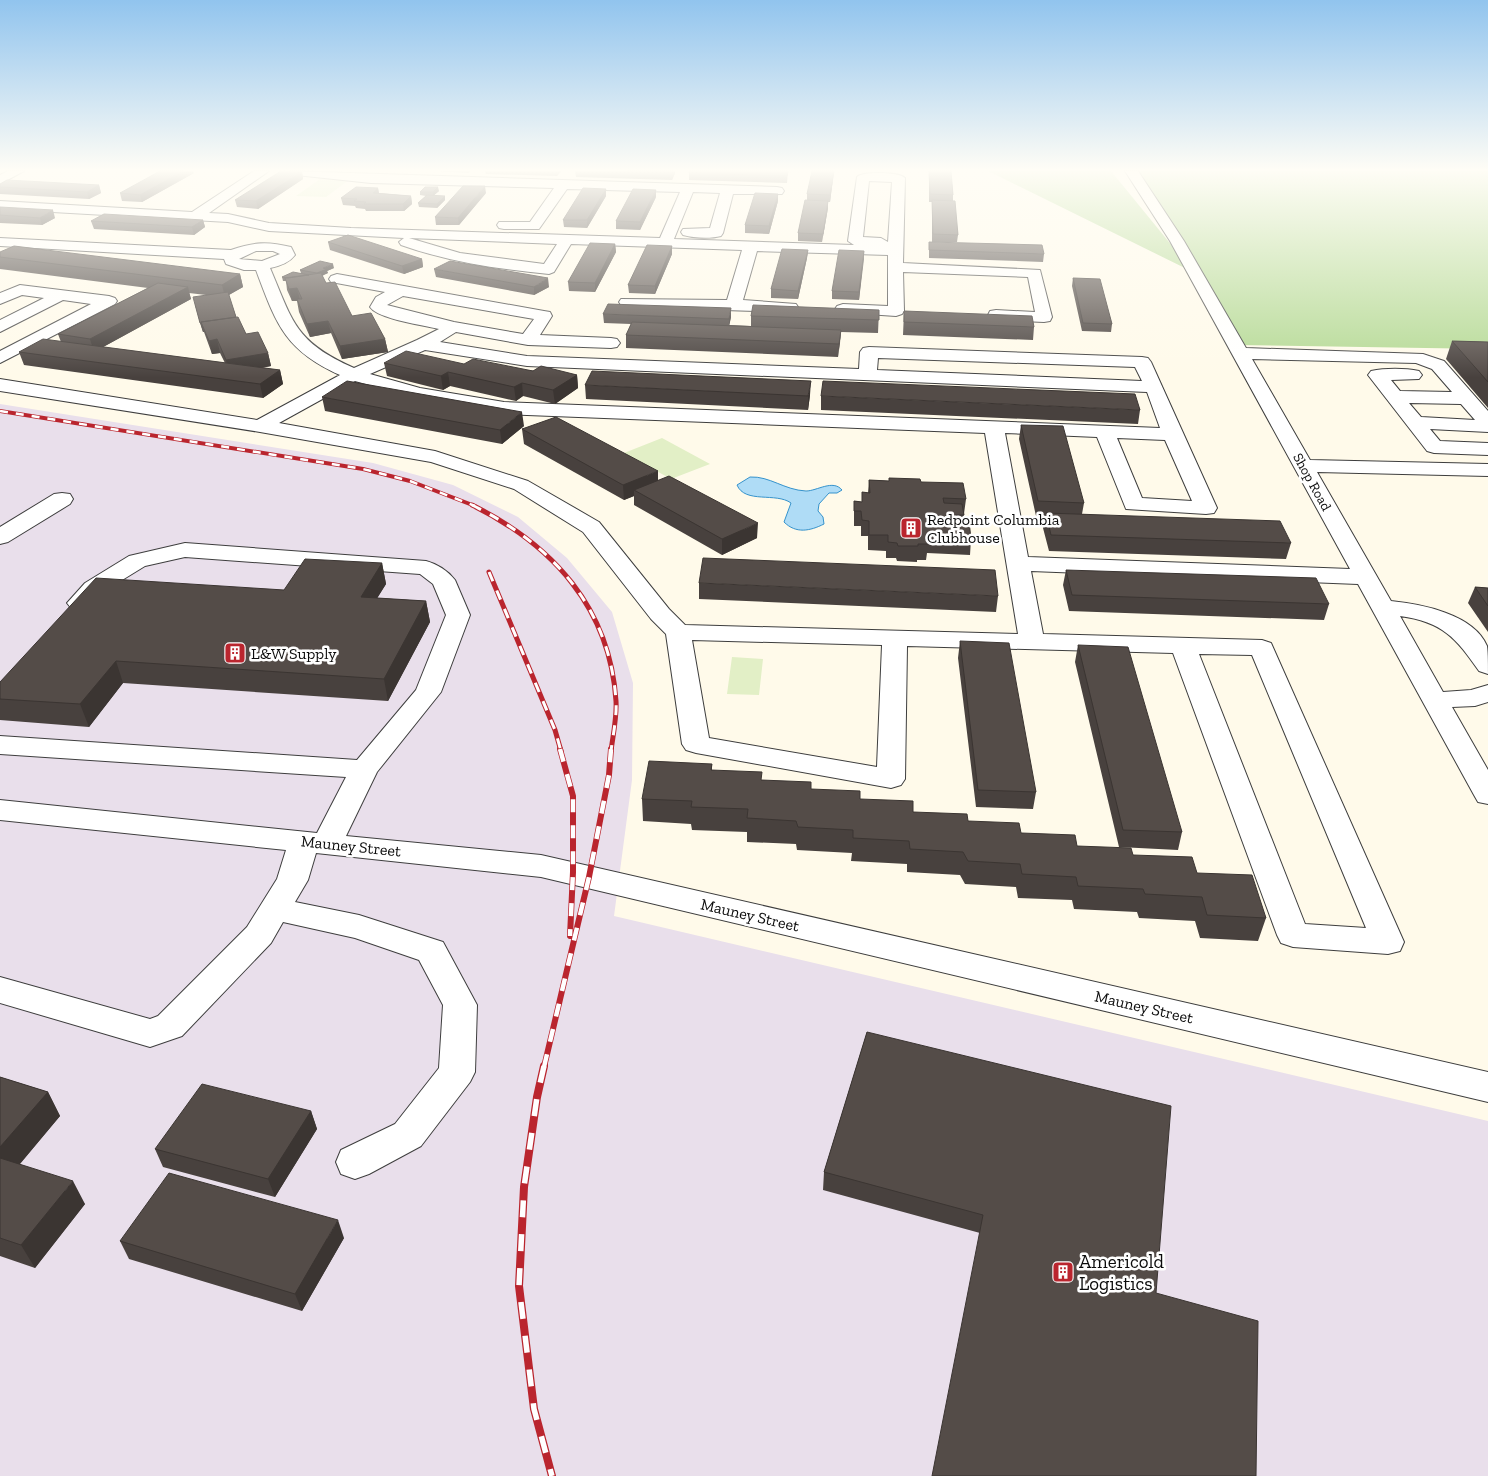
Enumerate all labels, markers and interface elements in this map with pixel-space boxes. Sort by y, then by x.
street label: Shop Road [1289,450,1335,514]
place label: Redpoint Columbia Clubhouse [927,510,1060,547]
building icon: Redpoint Columbia Clubhouse [899,516,923,540]
building icon: L&W Supply [223,641,247,665]
place label: L&W Supply [251,644,337,663]
street label: Mauney Street [300,831,402,861]
street label: Mauney Street [699,894,801,936]
street label: Mauney Street [1093,986,1195,1028]
place label: Americold Logistics [1079,1250,1165,1295]
building icon: Americold Logistics [1051,1260,1075,1284]

